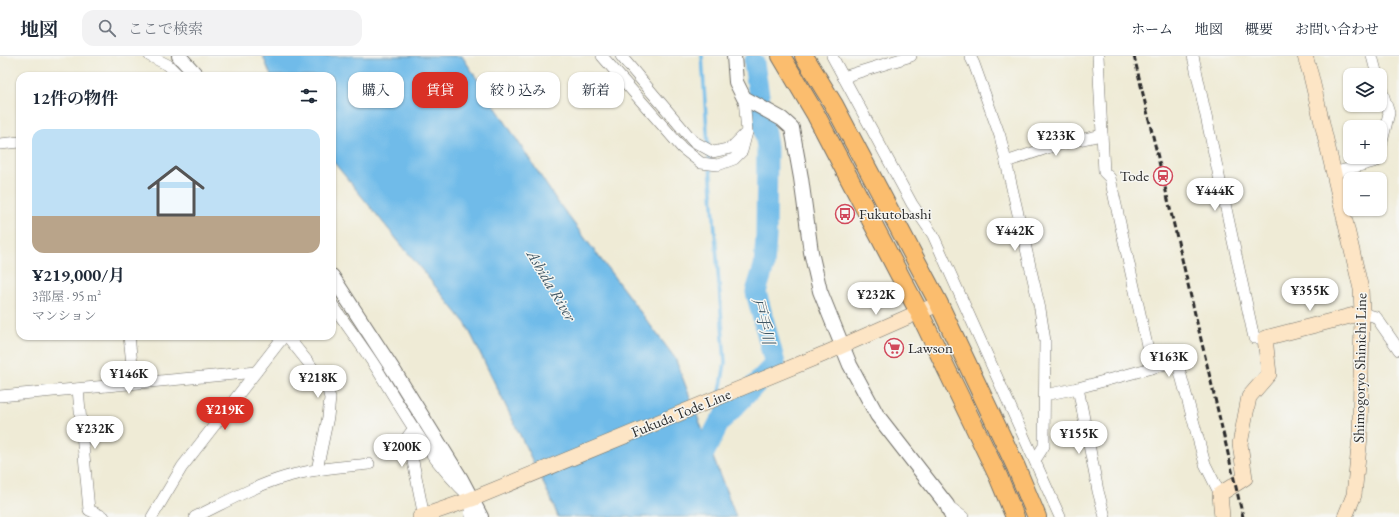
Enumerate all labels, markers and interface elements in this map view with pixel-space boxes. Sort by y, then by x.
search box [82,10,362,46]
text: 地図 [20,17,58,42]
icon: search [96,17,118,39]
text: ここで検索 [128,19,203,38]
text: ホーム [1131,20,1173,38]
text: 地図 [1195,20,1223,38]
text: 概要 [1245,20,1273,38]
text: お問い合わせ [1295,20,1379,38]
map controls [1343,68,1387,216]
button: layers [1343,68,1387,112]
chip: 購入 [348,72,404,108]
chip: 賃貸 [412,72,468,108]
chip: 絞り込み [476,72,560,108]
chip: 新着 [568,72,624,108]
icon: filters [298,85,320,107]
text: 12件の物件 [32,87,118,109]
button: + [1343,120,1387,164]
pin: ¥233K [1028,123,1084,157]
text: ¥233K [1036,127,1076,144]
icon: home [140,155,212,227]
station icon: Tode [1152,165,1174,187]
place label: Tode [1120,166,1149,185]
button: − [1343,172,1387,216]
pin: ¥444K [1187,178,1243,212]
text: ¥444K [1195,182,1235,199]
bus stop icon: Fukutobashi [834,203,856,225]
place label: Fukutobashi [859,204,932,223]
pin: ¥442K [987,218,1043,252]
text: ¥442K [995,222,1035,239]
water label: Ashida River [521,245,582,326]
text: ¥219,000/月 [32,264,125,286]
pin: ¥355K [1282,278,1338,312]
pin: ¥232K [848,282,904,316]
text: ¥355K [1290,282,1330,299]
text: ¥232K [856,286,896,303]
text: 3部屋 · 95 m² [32,288,101,305]
street label: Shimogoryo Shinichi Line [1349,293,1370,443]
water label: 戸手川 [748,295,780,349]
text: マンション [32,307,96,324]
supermarket icon: Lawson [883,337,905,359]
place label: Lawson [908,338,953,357]
pin: ¥163K [1141,344,1197,378]
text: ¥163K [1149,348,1189,365]
pin: ¥146K [101,361,157,395]
text: ¥146K [109,365,149,382]
pin: ¥218K [290,365,346,399]
text: ¥218K [298,369,338,386]
street label: Fukuda Tode Line [628,384,733,441]
pin: ¥219K [197,397,253,431]
text: ¥219K [205,401,245,418]
pin: ¥232K [67,416,123,450]
text: ¥232K [75,420,115,437]
pin: ¥155K [1051,421,1107,455]
text: ¥155K [1059,425,1099,442]
pin: ¥200K [374,434,430,468]
text: ¥200K [382,438,422,455]

